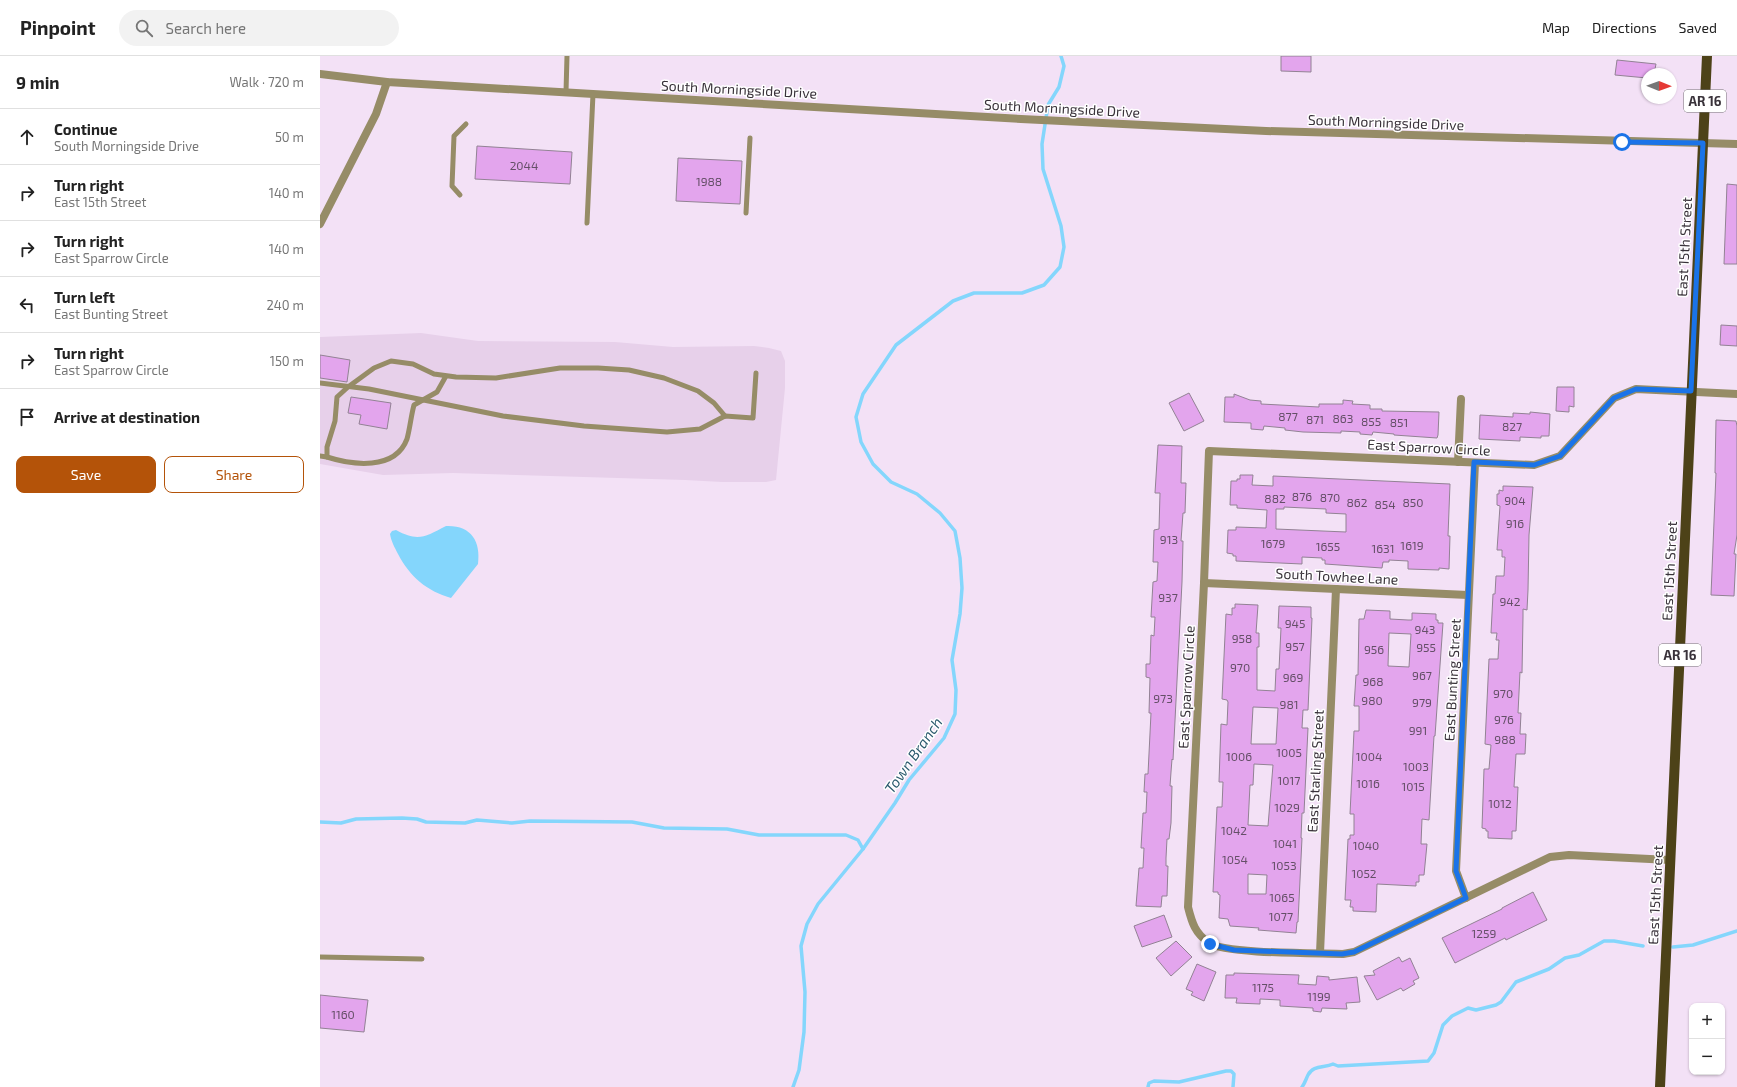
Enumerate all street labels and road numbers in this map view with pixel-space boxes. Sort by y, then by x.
street label: South Morningside Drive [661,76,817,102]
road number: AR 16 [1684,90,1726,112]
street label: South Morningside Drive [984,95,1140,121]
street label: South Morningside Drive [1308,111,1464,133]
street label: East 15th Street [1673,197,1695,297]
street label: East Sparrow Circle [1367,435,1491,459]
street label: East 15th Street [1658,521,1680,621]
street label: South Towhee Lane [1275,564,1399,588]
street label: East Bunting Street [1440,618,1464,742]
street label: East Sparrow Circle [1174,625,1198,749]
road number: AR 16 [1659,644,1701,666]
street label: East Starling Street [1303,709,1327,833]
street label: East 15th Street [1644,845,1666,945]

